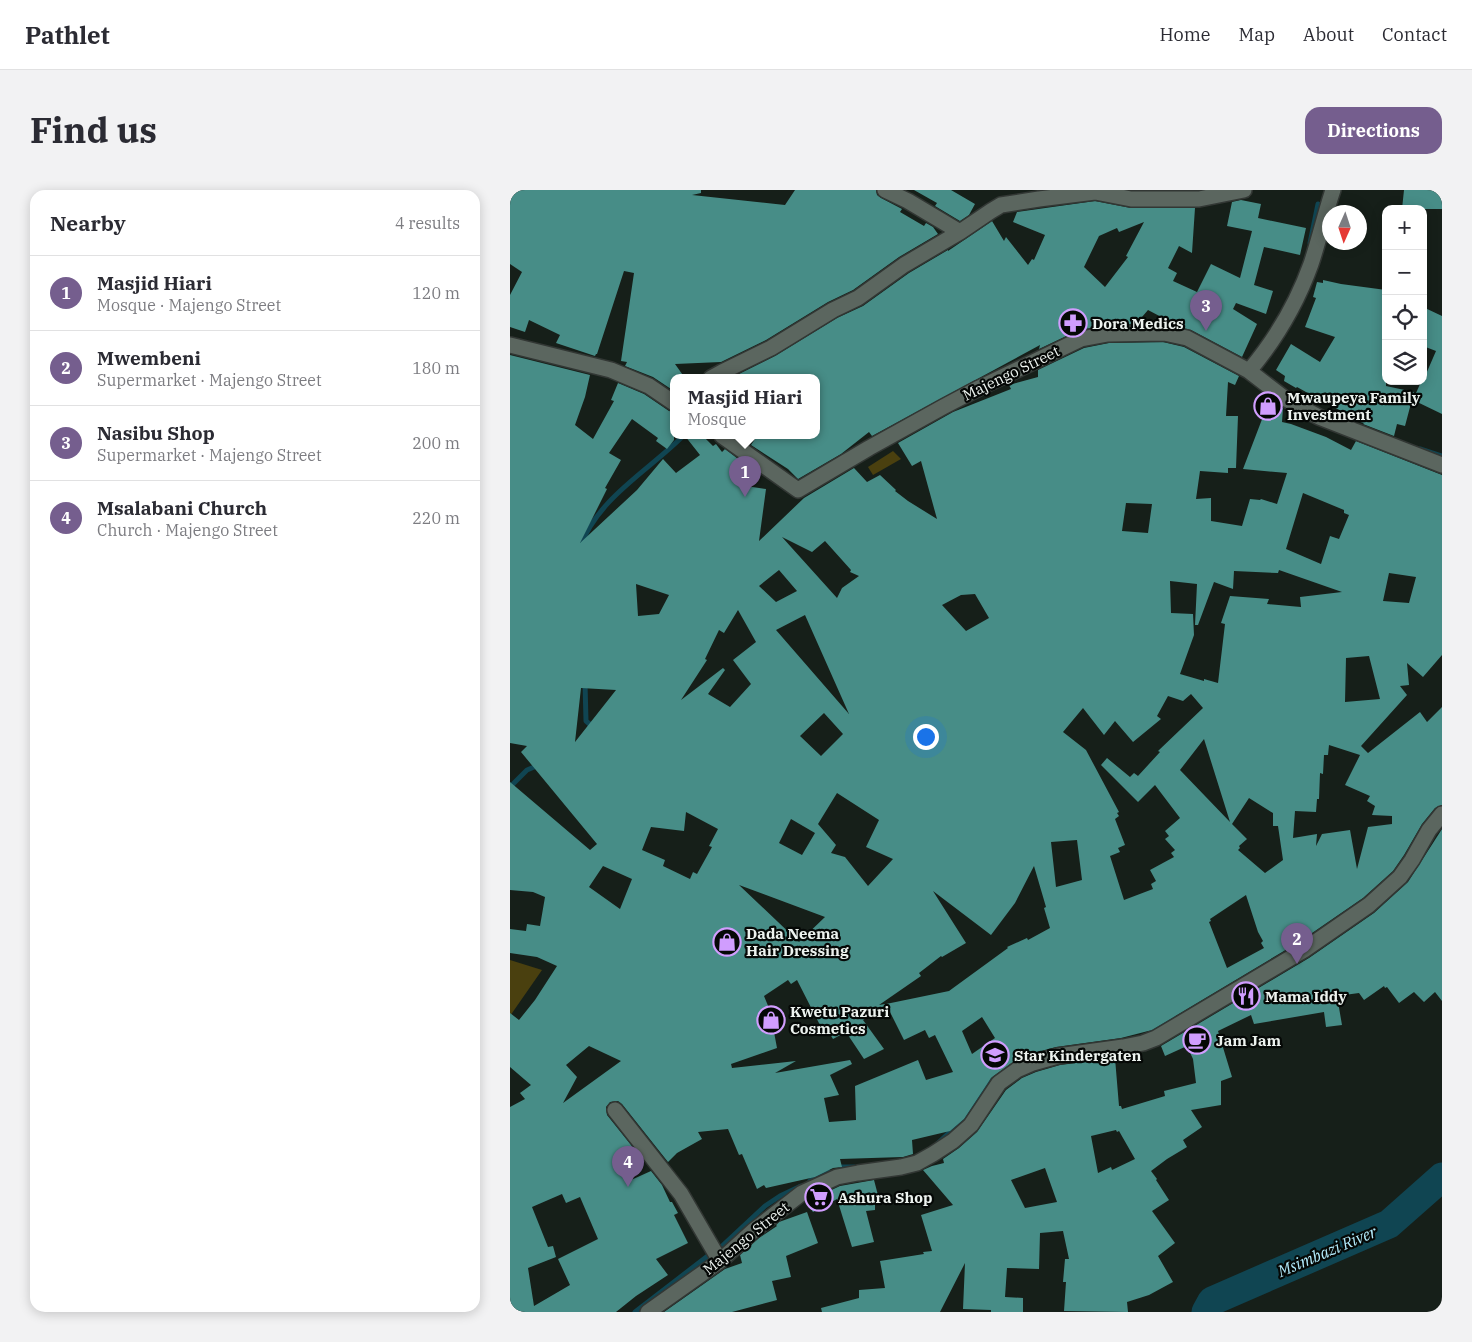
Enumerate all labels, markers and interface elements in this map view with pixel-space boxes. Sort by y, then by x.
text: Pathlet [25,19,110,51]
text: Home [1159,23,1211,46]
text: Map [1239,23,1275,46]
text: About [1303,23,1354,46]
text: Contact [1382,23,1447,46]
text: Find us [30,107,157,153]
button: Directions [1305,107,1442,154]
north arrow [1322,205,1367,250]
map controls [1382,205,1427,385]
button: + [1382,205,1427,250]
text: Nearby [50,209,126,237]
text: 4 results [395,213,460,233]
button: − [1382,250,1427,295]
text: Masjid Hiari [97,271,212,295]
text: 1 [61,283,71,303]
text: 120 m [412,283,460,303]
pin: 3 [1190,290,1222,331]
text: Mosque · Majengo Street [97,295,281,315]
button: locate [1382,295,1427,340]
pharmacy icon: Dora Medics [1058,308,1088,338]
place label: Dora Medics [1092,314,1184,333]
button: layers [1382,340,1427,385]
street label: Majengo Street [959,341,1063,405]
text: Mwembeni [97,346,201,370]
text: 2 [61,358,71,378]
text: 180 m [412,358,460,378]
text: Supermarket · Majengo Street [97,370,322,390]
popup [670,374,820,439]
text: Masjid Hiari [688,385,802,409]
place label: Mwaupeya Family Investment [1287,388,1421,424]
shop icon: Mwaupeya Family Investment [1253,391,1283,421]
text: Mosque [688,409,746,429]
text: Nasibu Shop [97,421,215,445]
text: 3 [61,433,71,453]
text: 200 m [412,433,460,453]
text: Supermarket · Majengo Street [97,445,322,465]
pin: 1 [729,456,761,497]
text: Msalabani Church [97,496,267,520]
text: 4 [61,508,71,528]
text: 220 m [412,508,460,528]
text: Church · Majengo Street [97,520,278,540]
your location [913,724,939,750]
pin: 2 [1281,923,1313,964]
place label: Dada Neema Hair Dressing [746,924,849,960]
shop icon: Dada Neema Hair Dressing [712,927,742,957]
restaurant icon: Mama Iddy [1231,981,1261,1011]
place label: Mama Iddy [1265,987,1347,1006]
place label: Kwetu Pazuri Cosmetics [790,1002,889,1038]
shop icon: Kwetu Pazuri Cosmetics [756,1005,786,1035]
cafe icon: Jam Jam [1182,1025,1212,1055]
place label: Jam Jam [1216,1031,1281,1050]
school or university icon: Star Kindergaten [980,1040,1010,1070]
place label: Star Kindergaten [1014,1046,1141,1065]
pin: 4 [612,1146,644,1187]
supermarket icon: Ashura Shop [804,1182,834,1212]
place label: Ashura Shop [838,1188,932,1207]
street label: Majengo Street [699,1197,793,1279]
water label: Msimbazi River [1274,1221,1380,1281]

